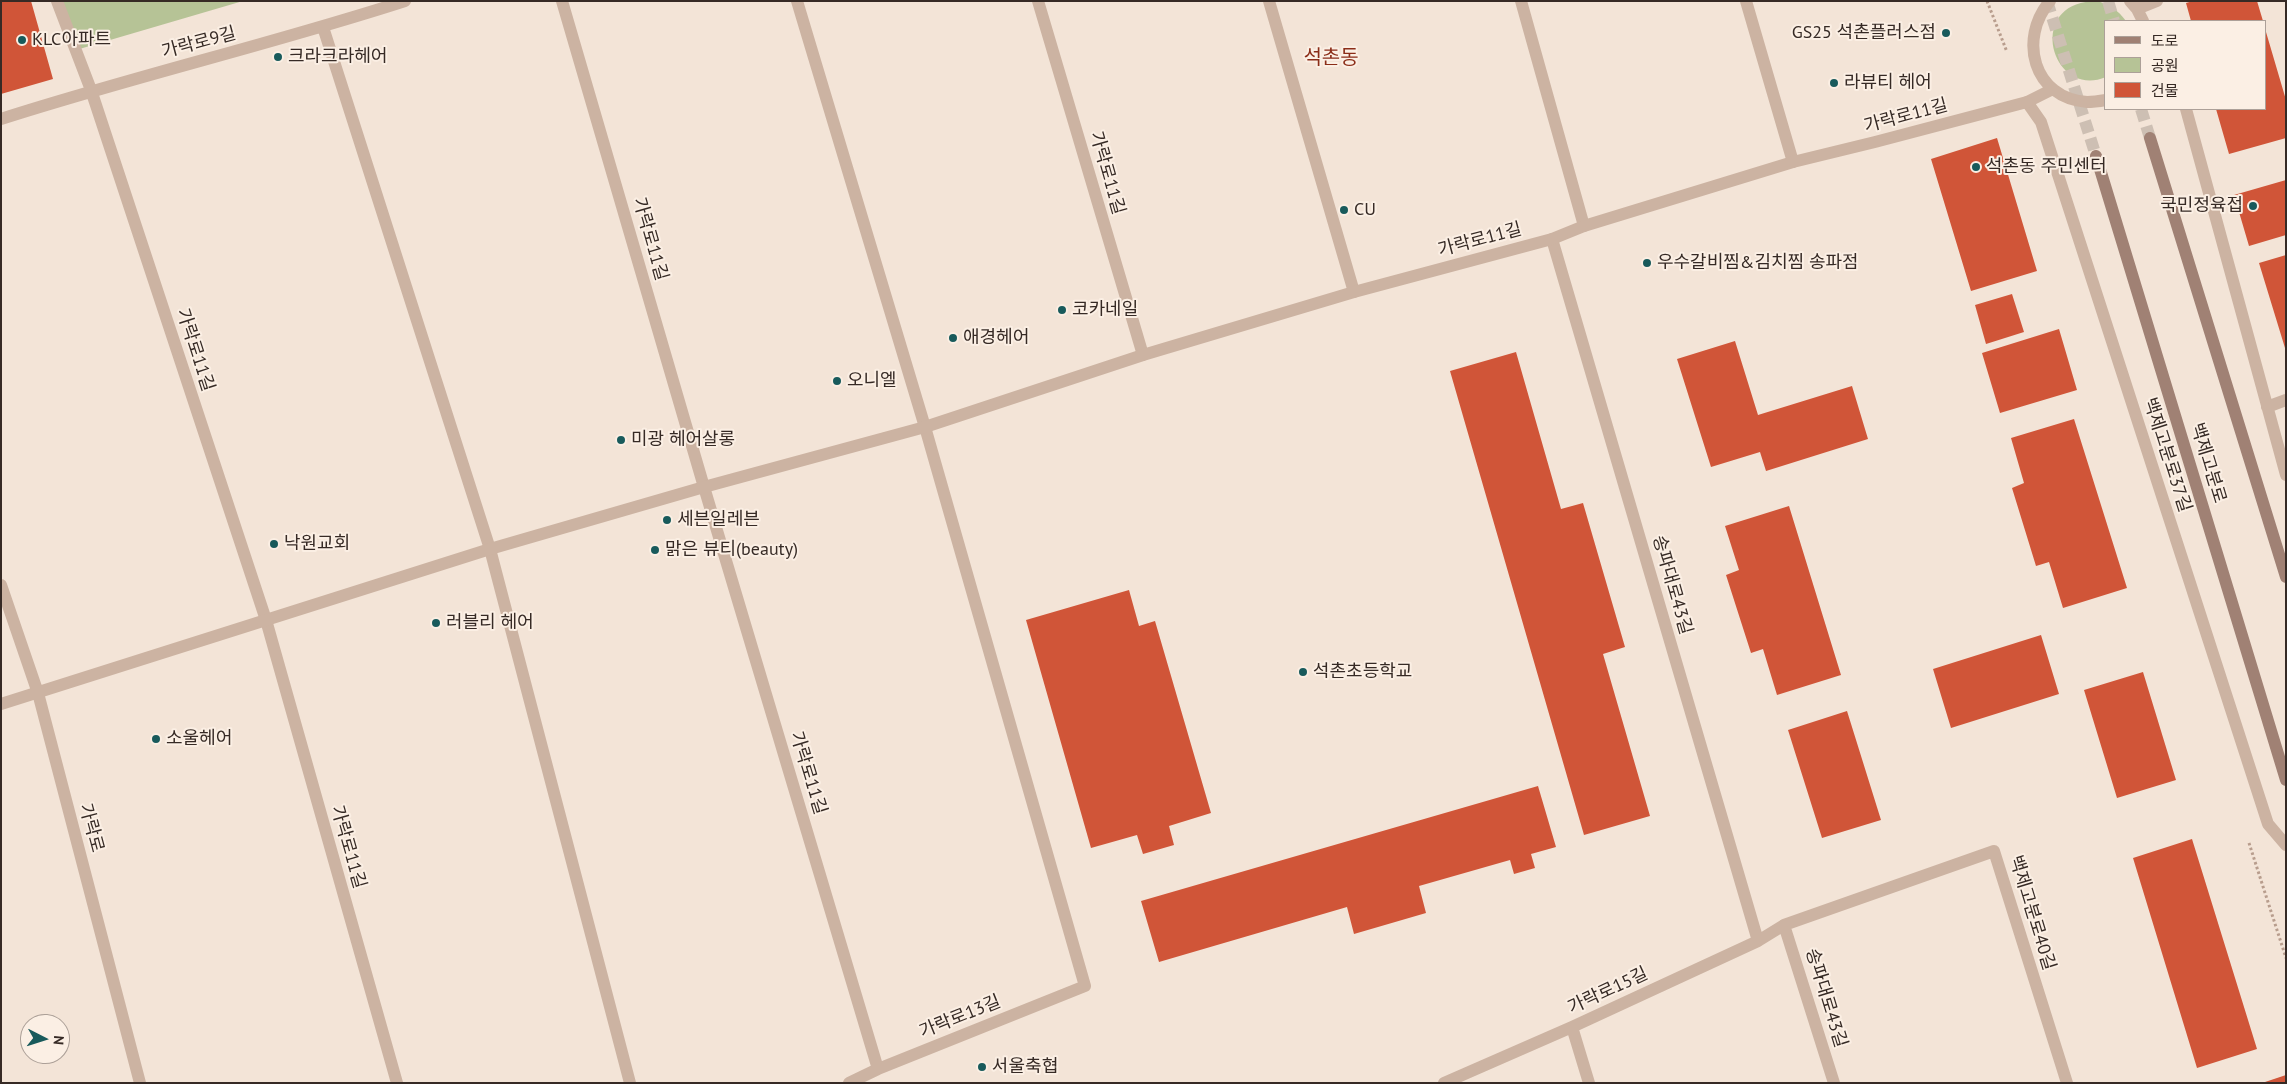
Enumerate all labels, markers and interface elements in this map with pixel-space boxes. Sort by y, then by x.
legend [2104,20,2267,110]
place label: GS25 석촌플러스점 [1792,22,1936,44]
street label: 가락로9길 [159,23,239,63]
marker: GS25 석촌플러스점 [1940,27,1952,39]
place label: KLC아파트 [32,29,111,51]
text: 도로 [2151,31,2179,50]
marker: KLC아파트 [16,34,28,46]
place label: 크라크라헤어 [288,46,387,68]
district label: 석촌동 [1303,46,1359,70]
marker: 크라크라헤어 [272,51,284,63]
text: 공원 [2151,56,2179,75]
place label: 라뷰티 헤어 [1844,72,1932,94]
marker: 라뷰티 헤어 [1828,77,1840,89]
text: 건물 [2151,81,2179,100]
street label: 가락로11길 [1862,94,1950,138]
street label: 가락로11길 [1085,129,1129,217]
place label: 석촌동 주민센터 [1986,156,2107,178]
marker: 석촌동 주민센터 [1970,161,1982,173]
street label: 가락로11길 [628,195,672,283]
place label: 국민정육접 [2160,195,2243,217]
place label: CU [1354,199,1376,221]
marker: 국민정육접 [2247,200,2259,212]
marker: CU [1338,204,1350,216]
street label: 가락로11길 [1436,218,1524,262]
place label: 우수갈비찜&김치찜 송파점 [1657,252,1859,274]
marker: 우수갈비찜&김치찜 송파점 [1641,257,1653,269]
place label: 코카네일 [1072,299,1138,321]
marker: 코카네일 [1056,304,1068,316]
street label: 가락로11길 [171,306,219,394]
place label: 애경헤어 [963,327,1029,349]
marker: 애경헤어 [947,332,959,344]
place label: 오니엘 [847,370,897,392]
marker: 오니엘 [831,375,843,387]
street label: 백제고분로37길 [2138,395,2196,515]
street label: 백제고분로 [2186,420,2230,506]
place label: 미광 헤어살롱 [631,429,735,451]
marker: 미광 헤어살롱 [615,434,627,446]
place label: 세븐일레븐 [677,509,760,531]
marker: 세븐일레븐 [661,514,673,526]
place label: 낙원교회 [284,533,350,555]
street label: 송파대로43길 [1648,533,1696,637]
marker: 낙원교회 [268,538,280,550]
place label: 맑은 뷰티(beauty) [665,539,798,561]
marker: 맑은 뷰티(beauty) [649,544,661,556]
place label: 러블리 헤어 [446,612,534,634]
marker: 러블리 헤어 [430,617,442,629]
place label: 석촌초등학교 [1313,661,1412,683]
marker: 석촌초등학교 [1297,666,1309,678]
place label: 소울헤어 [166,728,232,750]
street label: 가락로11길 [785,729,831,817]
marker: 소울헤어 [150,733,162,745]
street label: 가락로 [74,801,108,855]
street label: 가락로11길 [326,803,370,891]
street label: 백제고분로40길 [2004,853,2060,973]
street label: 송파대로43길 [1801,946,1851,1050]
street label: 가락로15길 [1565,963,1651,1019]
street label: 가락로13길 [916,991,1004,1043]
north arrow [20,1014,70,1064]
text: N [50,1035,68,1046]
place label: 서울축협 [992,1056,1058,1078]
marker: 서울축협 [976,1061,988,1073]

